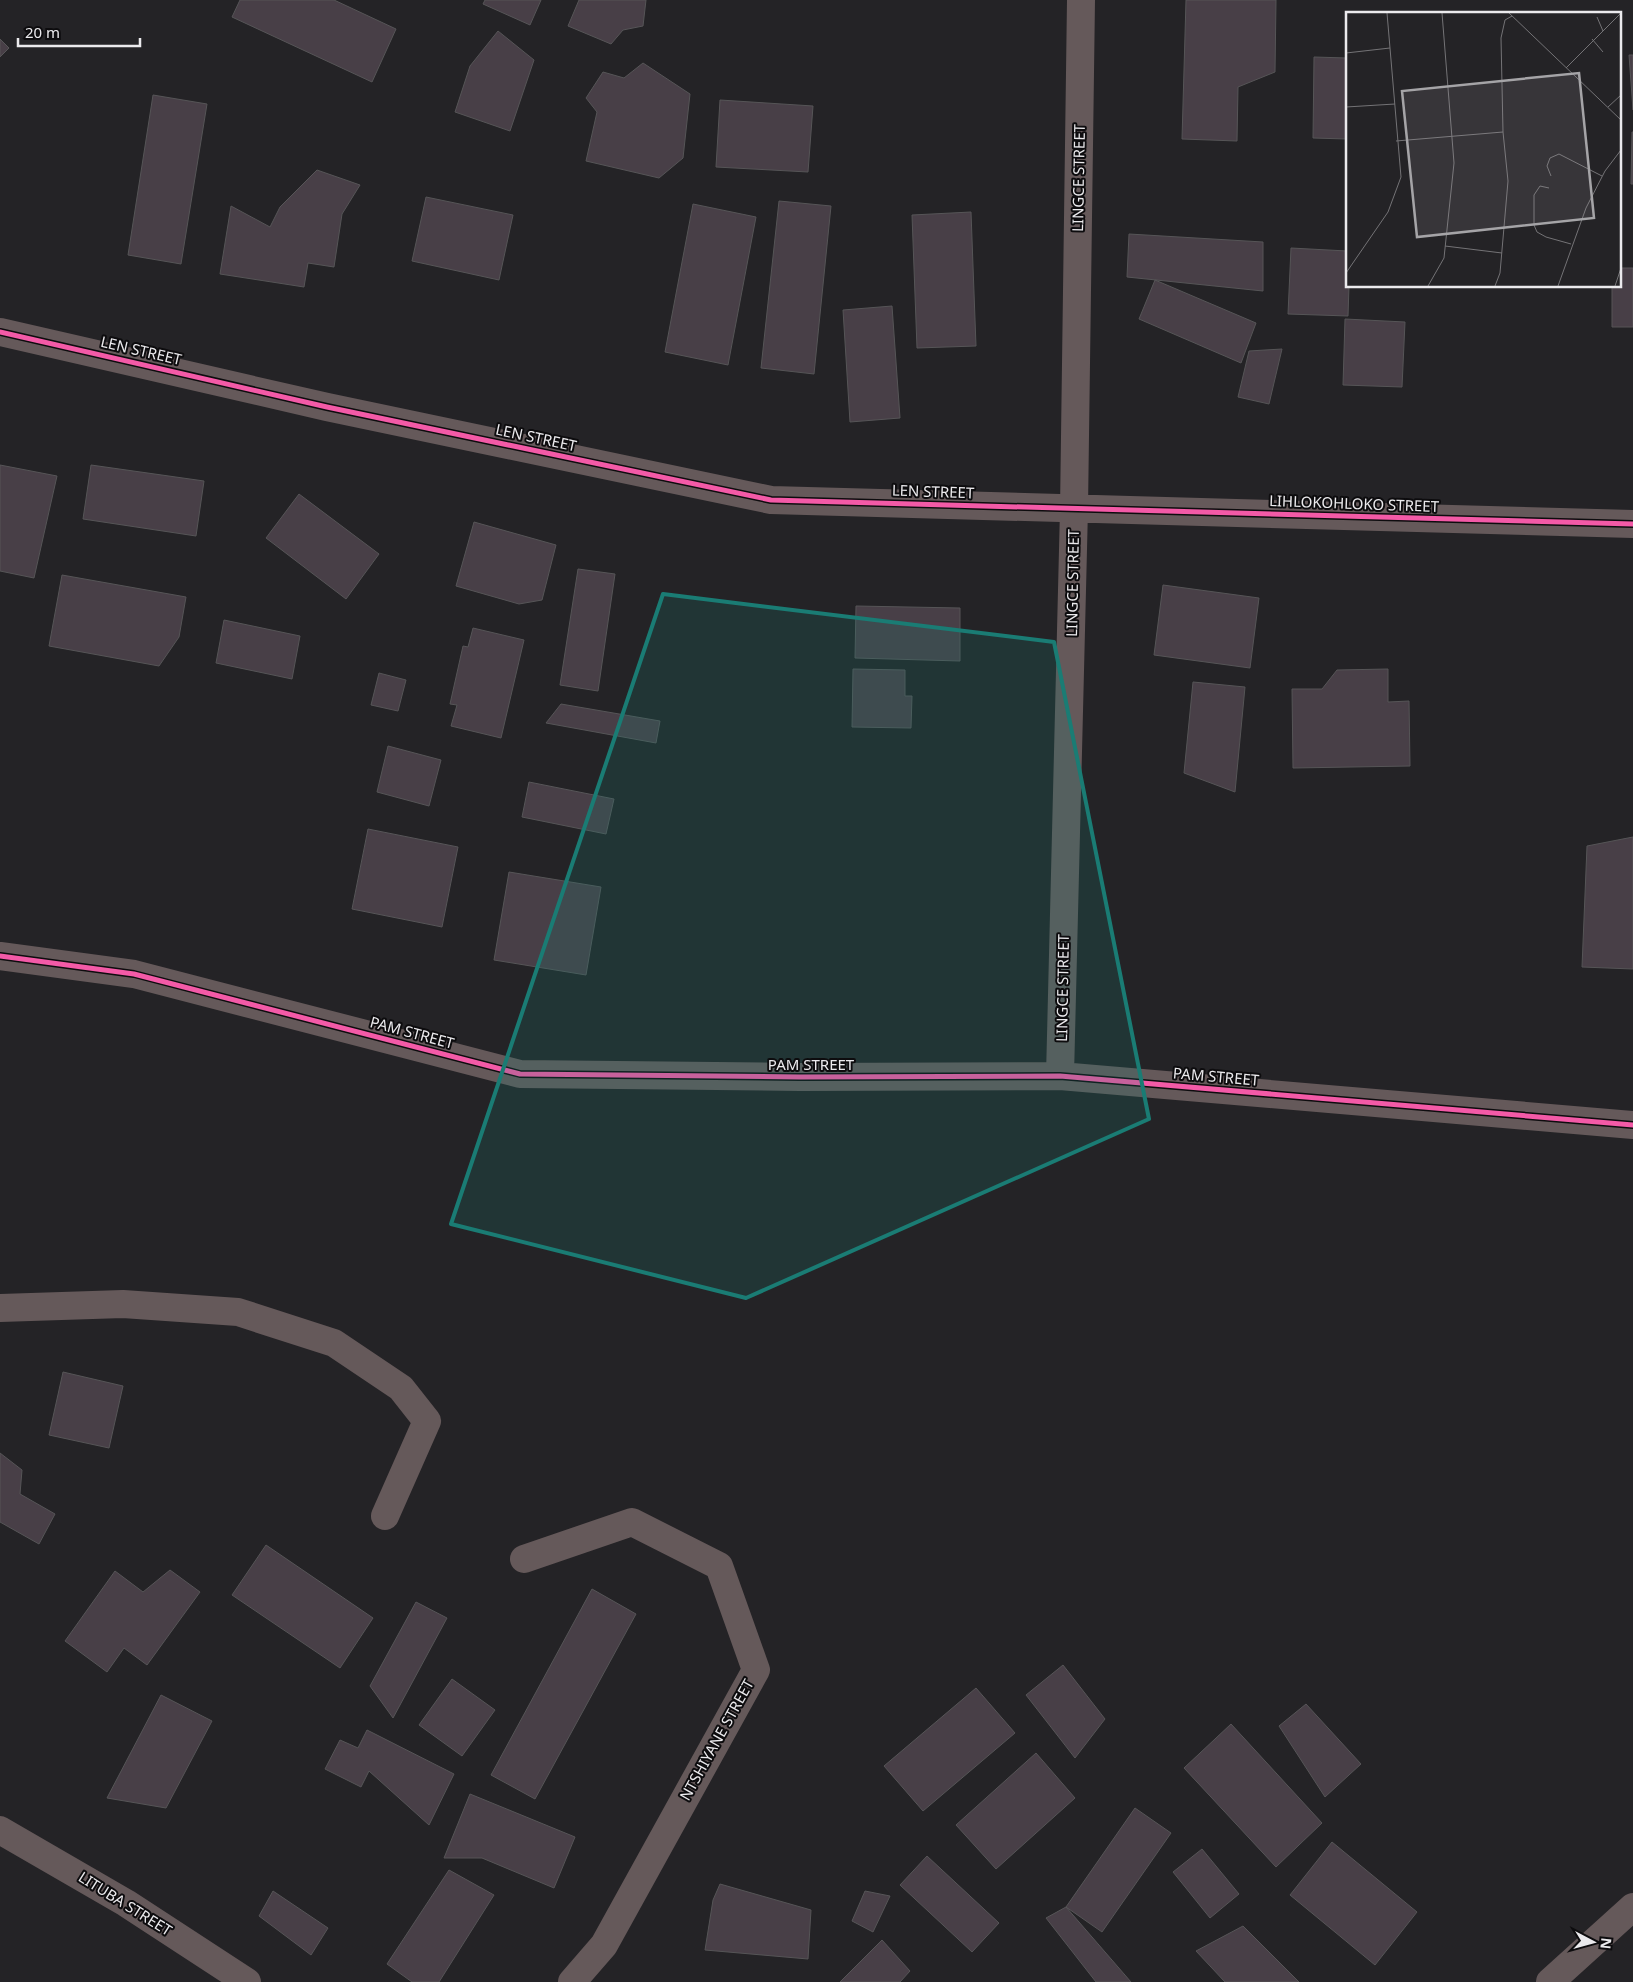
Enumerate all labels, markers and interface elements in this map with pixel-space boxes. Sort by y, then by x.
inset map [1346,12,1620,288]
scale bar [18,15,140,47]
text: 20 m [25,22,60,42]
street label: LINGCE STREET [1067,123,1089,232]
street label: LEN STREET [99,331,184,369]
street label: LEN STREET [494,419,579,456]
street label: LEN STREET [891,480,975,502]
street label: LIHLOKOHLOKO STREET [1269,490,1440,516]
street label: LINGCE STREET [1061,528,1083,637]
street label: LINGCE STREET [1051,933,1073,1042]
street label: PAM STREET [368,1011,457,1053]
street label: PAM STREET [768,1054,855,1074]
street label: PAM STREET [1172,1062,1261,1090]
street label: NTSHIYANE STREET [674,1675,758,1804]
street label: LITUBA STREET [75,1866,177,1940]
north arrow [1568,1917,1618,1967]
text: N [1596,1937,1616,1950]

